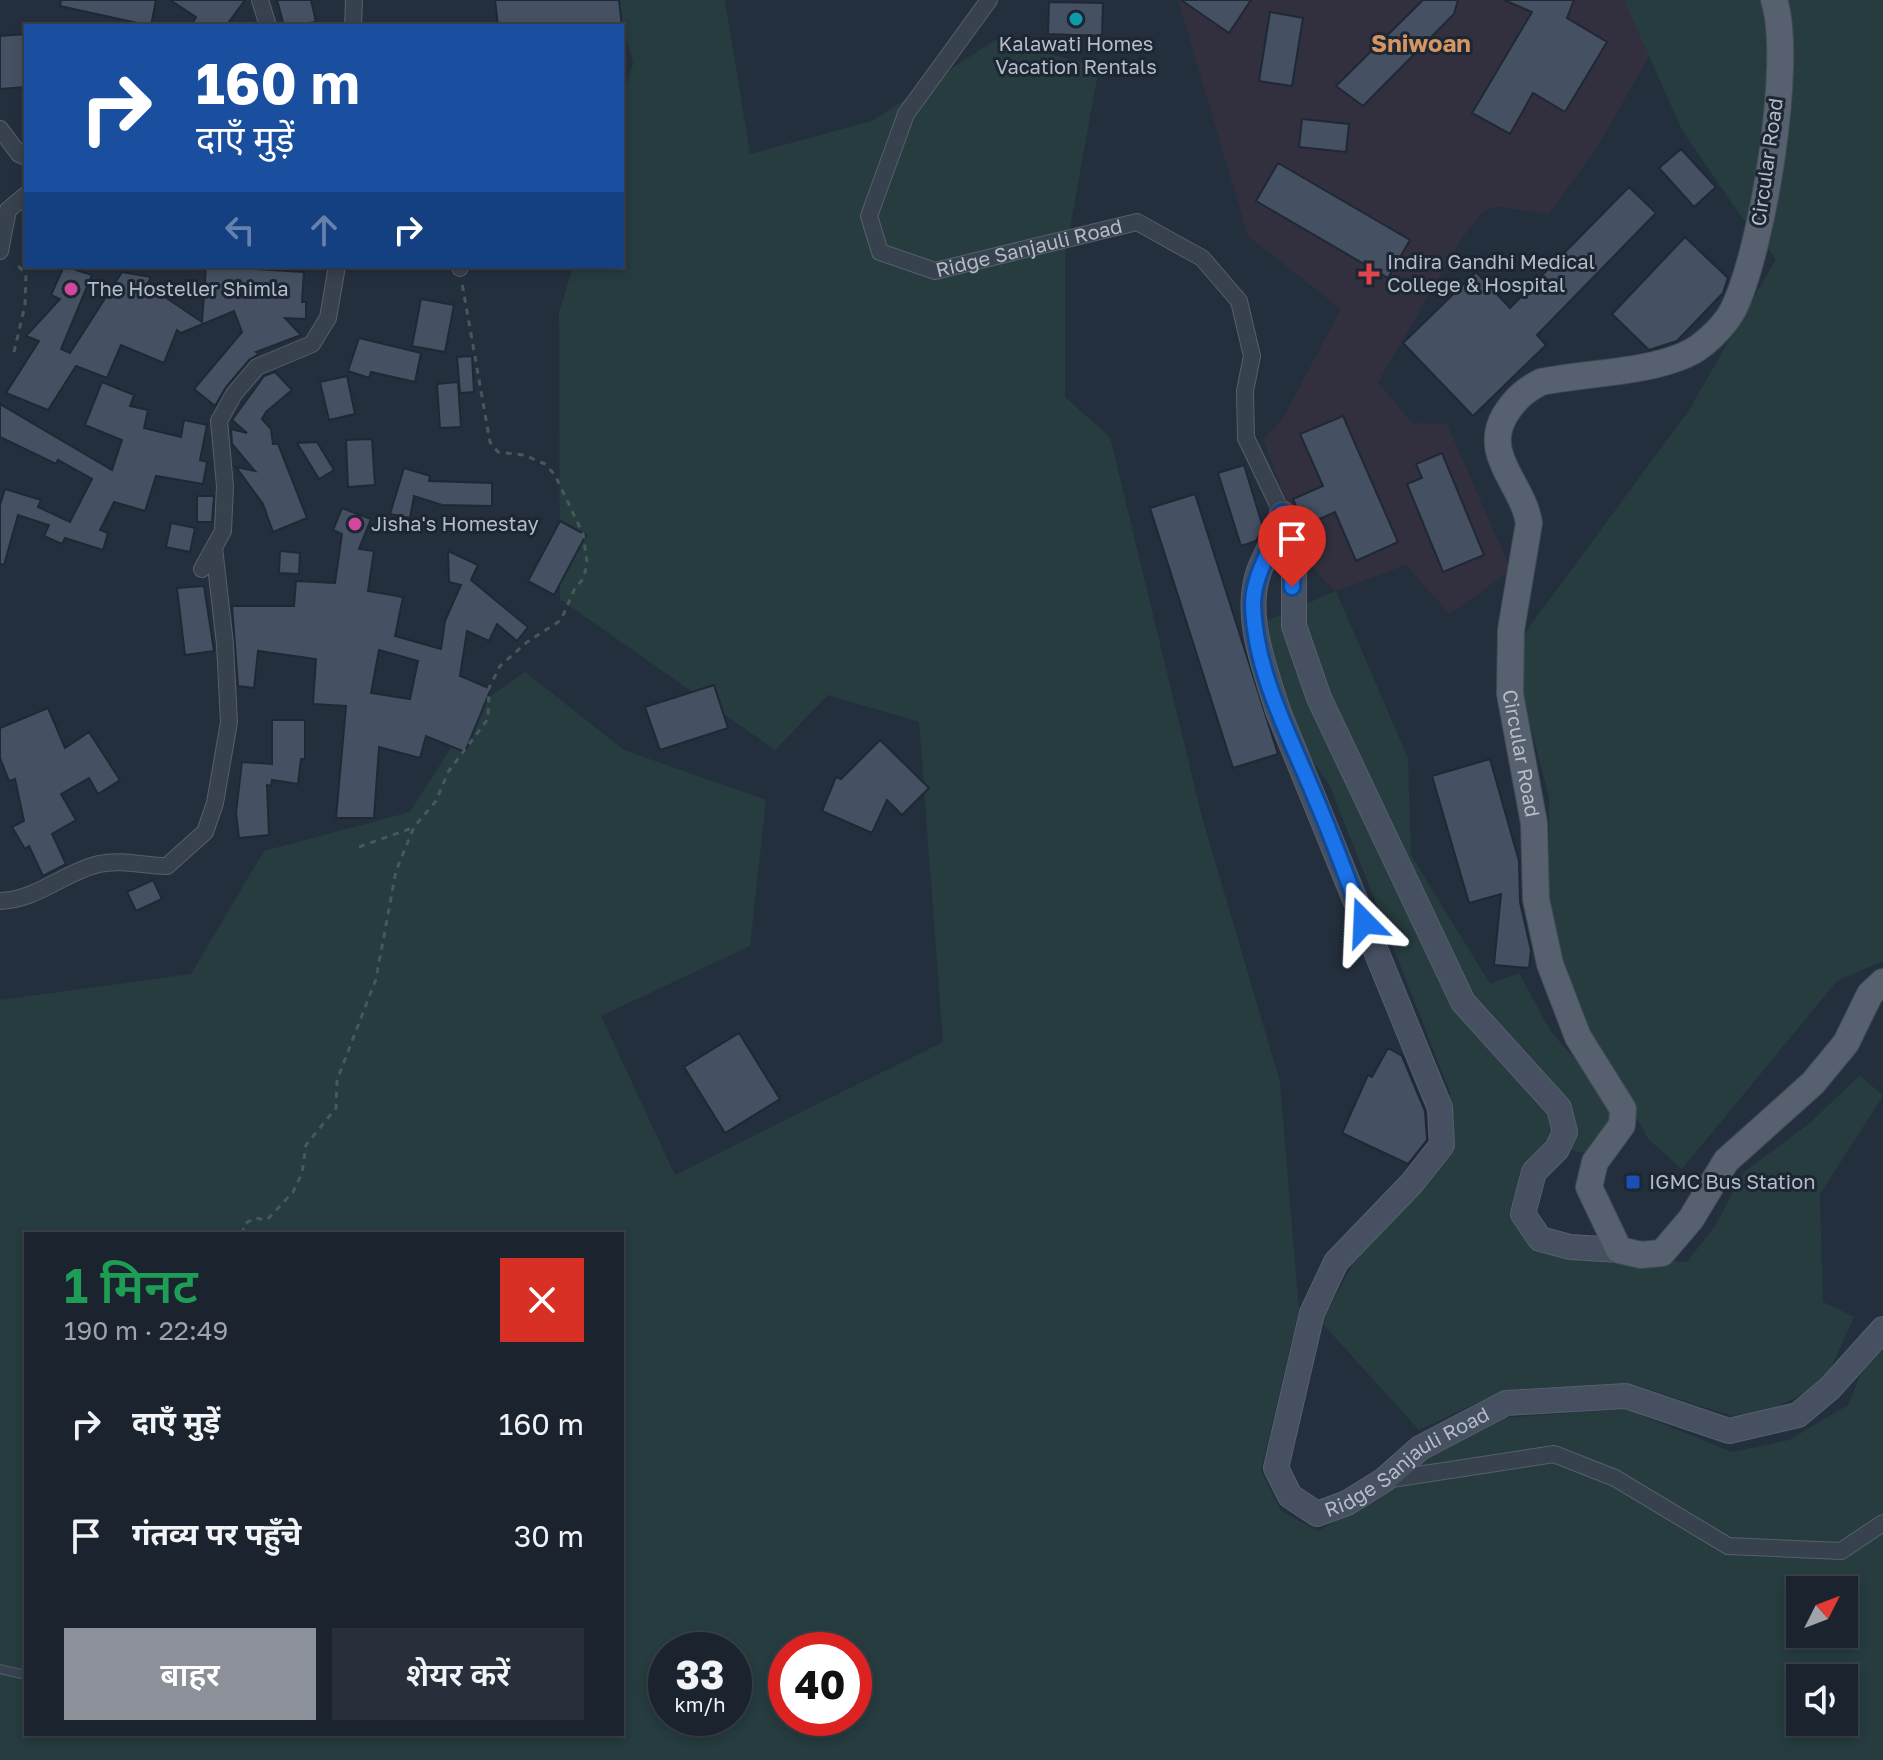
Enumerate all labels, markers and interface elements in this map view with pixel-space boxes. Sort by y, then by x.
marker: Kalawati Homes Vacation Rentals [1067,10,1085,28]
district label: Sniwoan [1371,28,1471,57]
place label: Kalawati Homes Vacation Rentals [995,31,1157,78]
text: 160 m [196,49,360,116]
icon: right [64,56,168,160]
street label: Circular Road [1745,96,1787,227]
text: दाएँ मुड़ें [196,117,294,160]
icon: left [218,208,262,252]
icon: ahead [302,208,346,252]
icon: right [386,208,430,252]
street label: Ridge Sanjauli Road [933,213,1124,281]
place label: Indira Gandhi Medical College & Hospital [1387,249,1595,296]
marker: Indira Gandhi Medical College & Hospital [1358,263,1380,285]
place label: The Hosteller Shimla [87,276,289,300]
marker: The Hosteller Shimla [62,280,80,298]
pin [1258,505,1326,587]
place label: Jisha's Homestay [371,511,539,535]
marker: Jisha's Homestay [346,515,364,533]
icon: arrive [1270,517,1314,561]
street label: Circular Road [1498,687,1546,819]
position arrow [1322,880,1406,964]
place label: IGMC Bus Station [1649,1169,1815,1193]
marker: IGMC Bus Station [1624,1173,1642,1191]
text: 1 मिनट [64,1256,198,1314]
button: close [500,1258,584,1342]
text: 190 m · 22:49 [64,1315,228,1346]
street label: Ridge Sanjauli Road [1321,1401,1493,1521]
icon: right [64,1402,108,1446]
text: दाएँ मुड़ें [132,1404,220,1440]
text: 160 m [499,1406,584,1442]
icon: arrive [64,1514,108,1558]
text: गंतव्य पर पहुँचे [132,1516,301,1552]
text: 30 m [514,1518,584,1554]
north arrow [1786,1576,1858,1648]
map controls [1786,1576,1858,1736]
button: बाहर [64,1628,316,1720]
button: शेयर करें [332,1628,584,1720]
speed limit sign: 40 [768,1632,872,1736]
text: 33 [676,1650,724,1698]
button: sound [1786,1664,1858,1736]
text: km/h [675,1692,725,1716]

